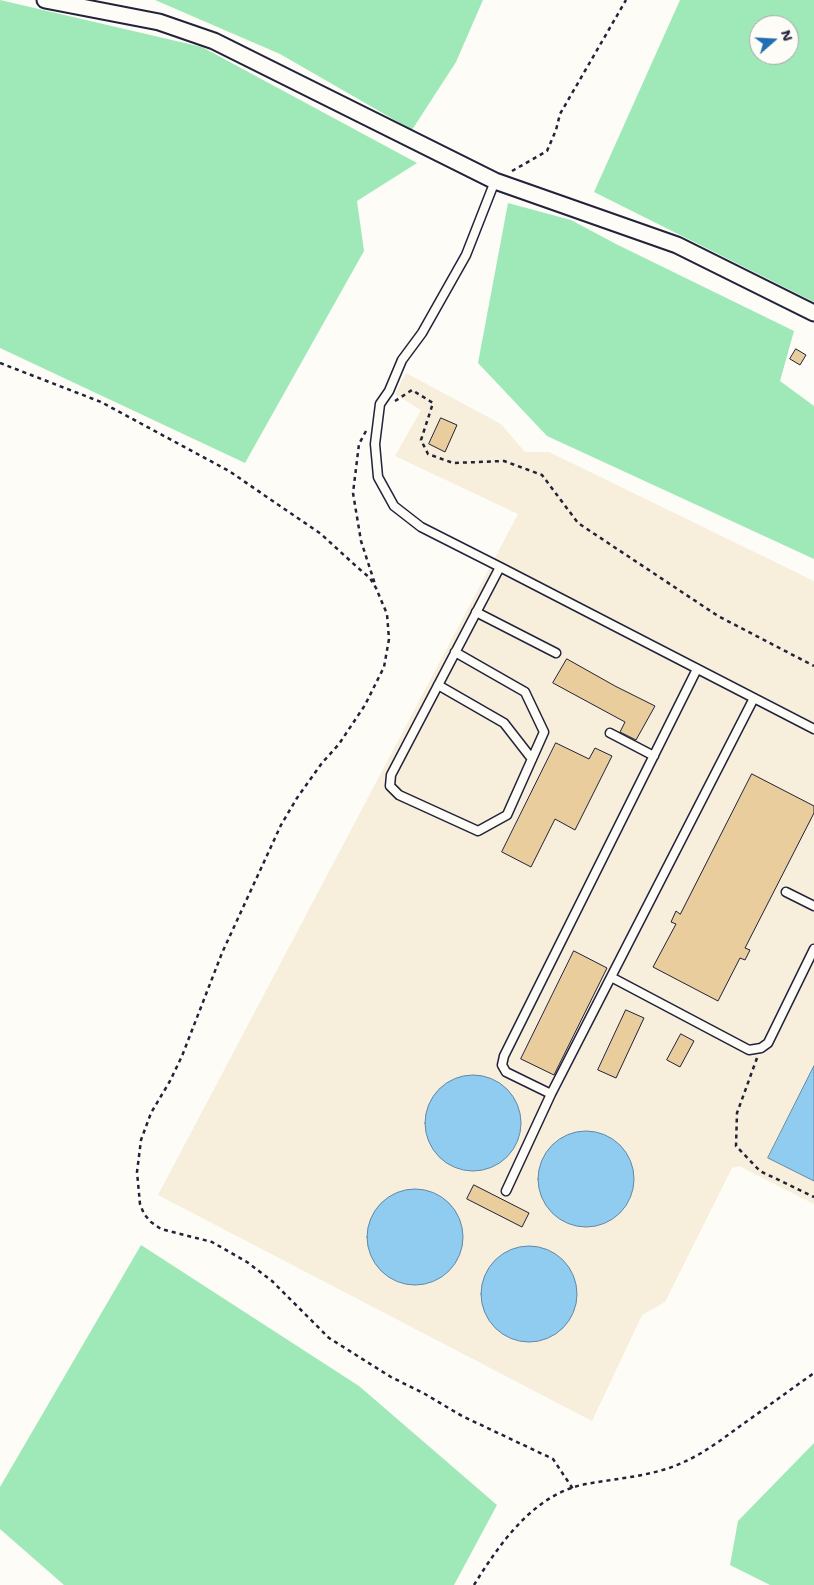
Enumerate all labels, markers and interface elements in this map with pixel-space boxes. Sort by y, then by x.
north arrow [749,15,799,65]
text: N [777,27,798,44]

